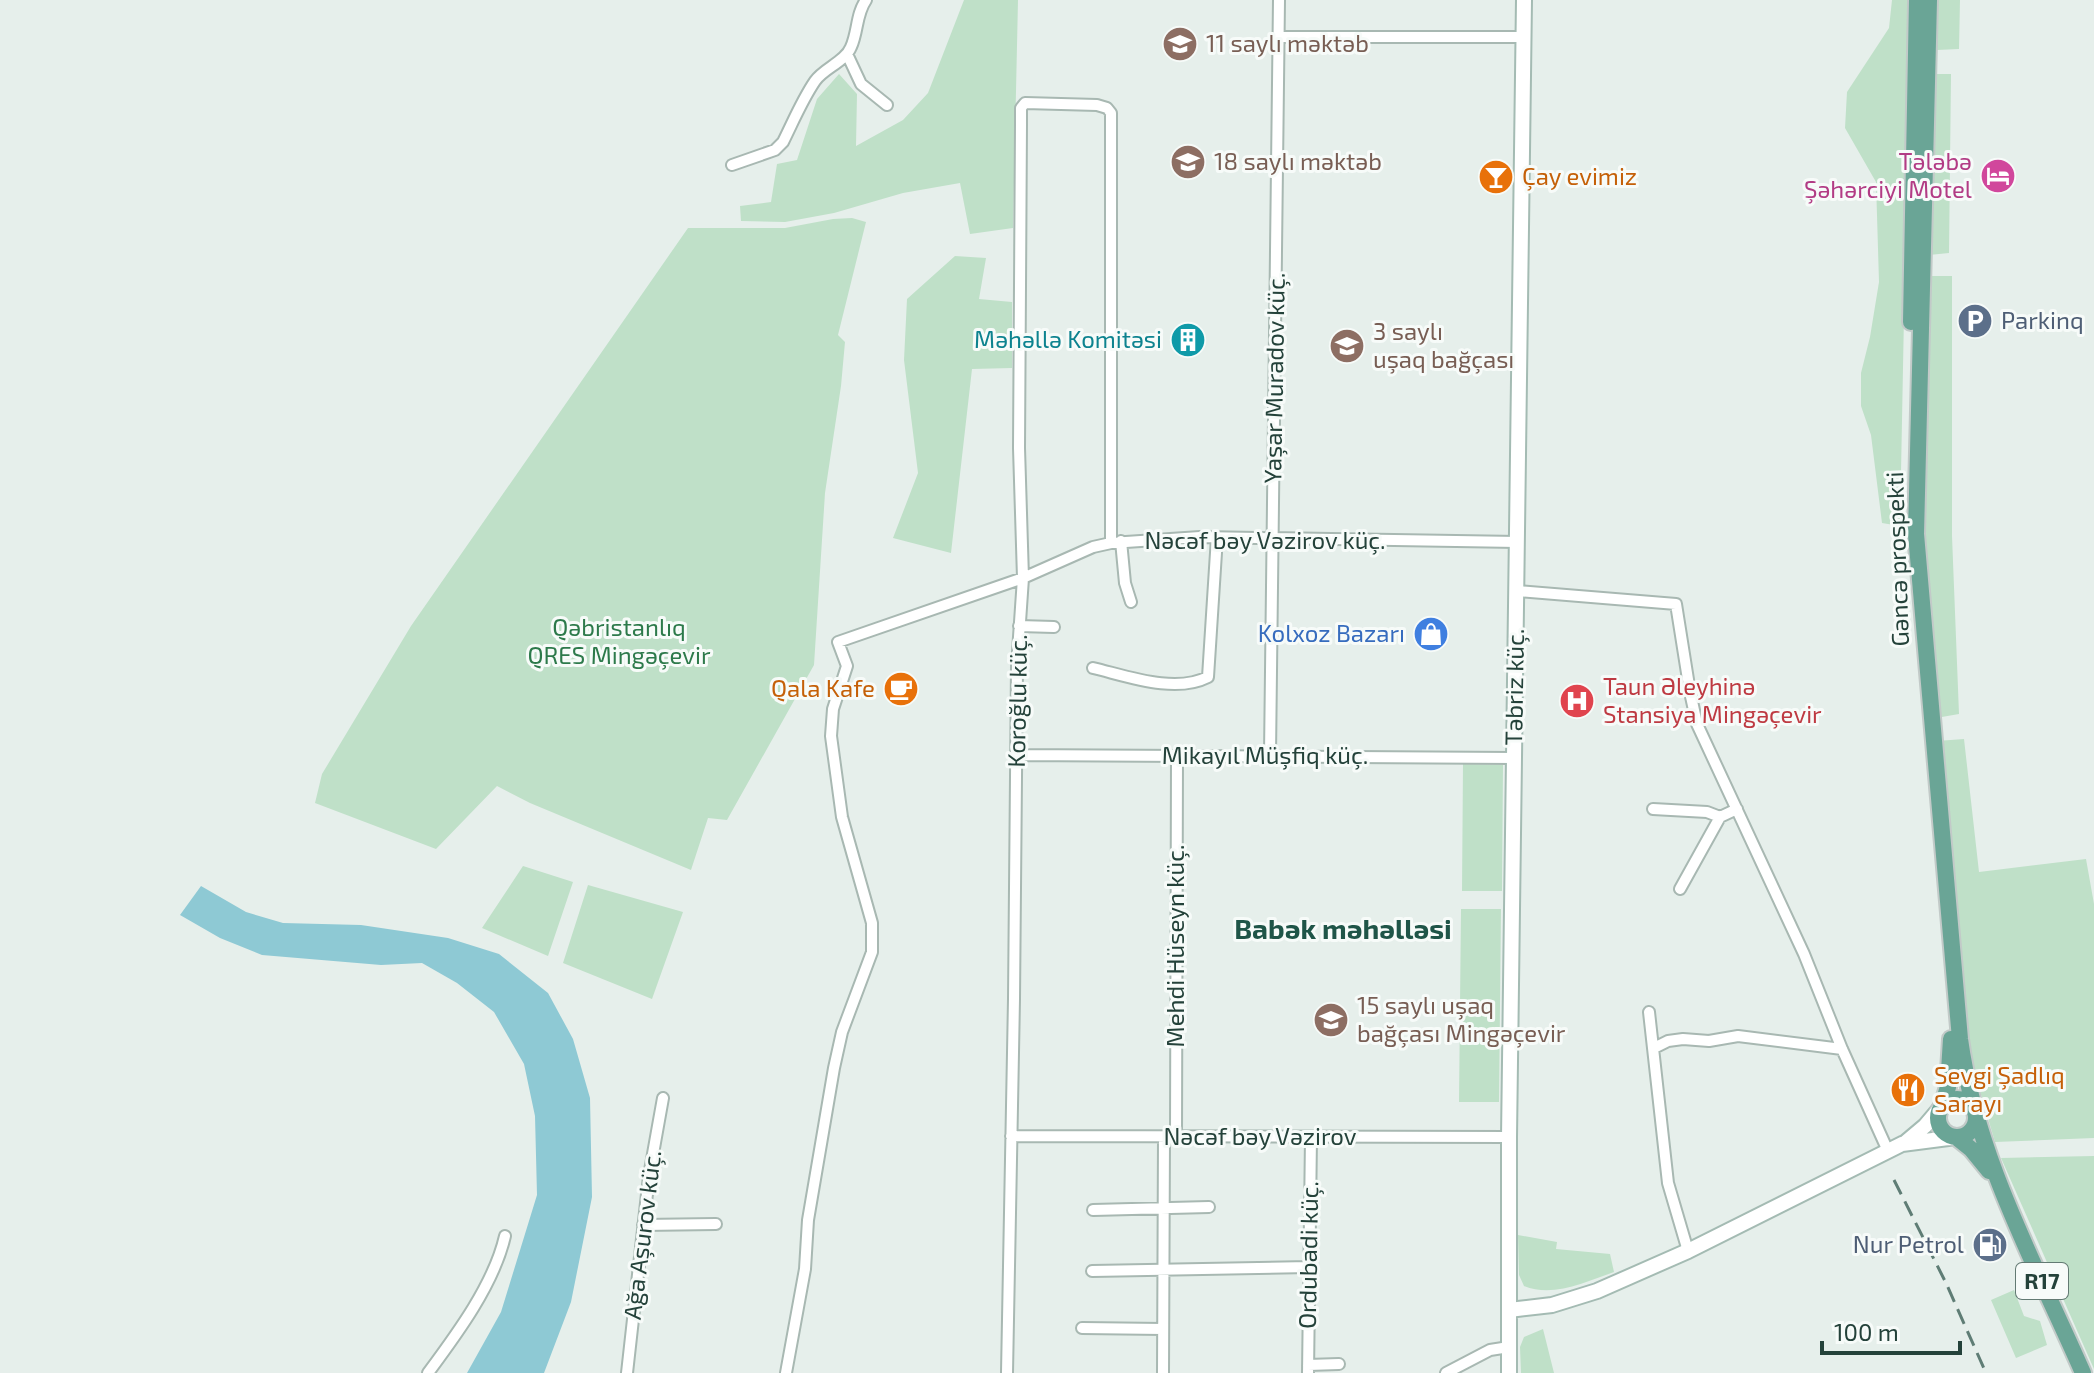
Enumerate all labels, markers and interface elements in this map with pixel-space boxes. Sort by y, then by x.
school or university icon: 11 saylı məktəb [1161,25,1199,63]
place label: 11 saylı məktəb [1206,28,1369,57]
school or university icon: 18 saylı məktəb [1169,143,1207,181]
place label: 18 saylı məktəb [1214,146,1382,175]
place label: Tələbə Şəhərciyi Motel [1804,146,1972,204]
hotel icon: Tələbə Şəhərciyi Motel [1979,157,2017,195]
bar icon: Çay evimiz [1477,158,1515,196]
place label: Çay evimiz [1522,161,1637,191]
street label: Yaşar Muradov küç. [1257,272,1291,484]
parking icon: Parkinq [1956,302,1994,340]
place label: Parkinq [2001,305,2084,334]
place label: 3 saylı uşaq bağçası [1373,316,1514,374]
building icon: Məhəllə Komitəsi [1169,321,1207,359]
place label: Məhəllə Komitəsi [974,324,1162,353]
school or university icon: 3 saylı uşaq bağçası [1328,327,1366,365]
street label: Gəncə prospekti [1879,471,1914,647]
street label: Nəcəf bəy Vəzirov küç. [1144,525,1386,555]
park label: Qəbristanlıq QRES Mingəçevir [527,612,711,670]
shop icon: Kolxoz Bazarı [1412,615,1450,653]
place label: Kolxoz Bazarı [1258,618,1405,647]
street label: Təbriz küç. [1498,628,1530,746]
street label: Koroğlu küç. [1001,634,1033,768]
cafe icon: Qala Kafe [882,670,920,708]
place label: Taun Əleyhinə Stansiya Mingəçevir [1603,671,1822,729]
place label: Qala Kafe [771,673,875,702]
hospital icon: Taun Əleyhinə Stansiya Mingəçevir [1558,682,1596,720]
street label: Mikayıl Müşfiq küç. [1162,740,1368,770]
street label: Mehdi Hüseyn küç. [1160,845,1190,1047]
district label: Babək məhəlləsi [1234,911,1452,945]
place label: 15 saylı uşaq bağçası Mingəçevir [1357,990,1566,1048]
school or university icon: 15 saylı uşaq bağçası Mingəçevir [1312,1001,1350,1039]
place label: Sevgi Şadlıq Sarayı [1934,1060,2065,1117]
restaurant icon: Sevgi Şadlıq Sarayı [1889,1071,1927,1109]
street label: Nəcəf bəy Vəzirov [1163,1121,1357,1150]
street label: Ağa Aşurov küç. [617,1148,667,1321]
street label: Ordubadi küç. [1292,1181,1324,1329]
fuel station icon: Nur Petrol [1971,1226,2009,1264]
place label: Nur Petrol [1853,1229,1964,1258]
road number: R17 [2016,1263,2068,1299]
scale bar [1822,1305,1960,1355]
text: 100 m [1834,1317,1899,1346]

